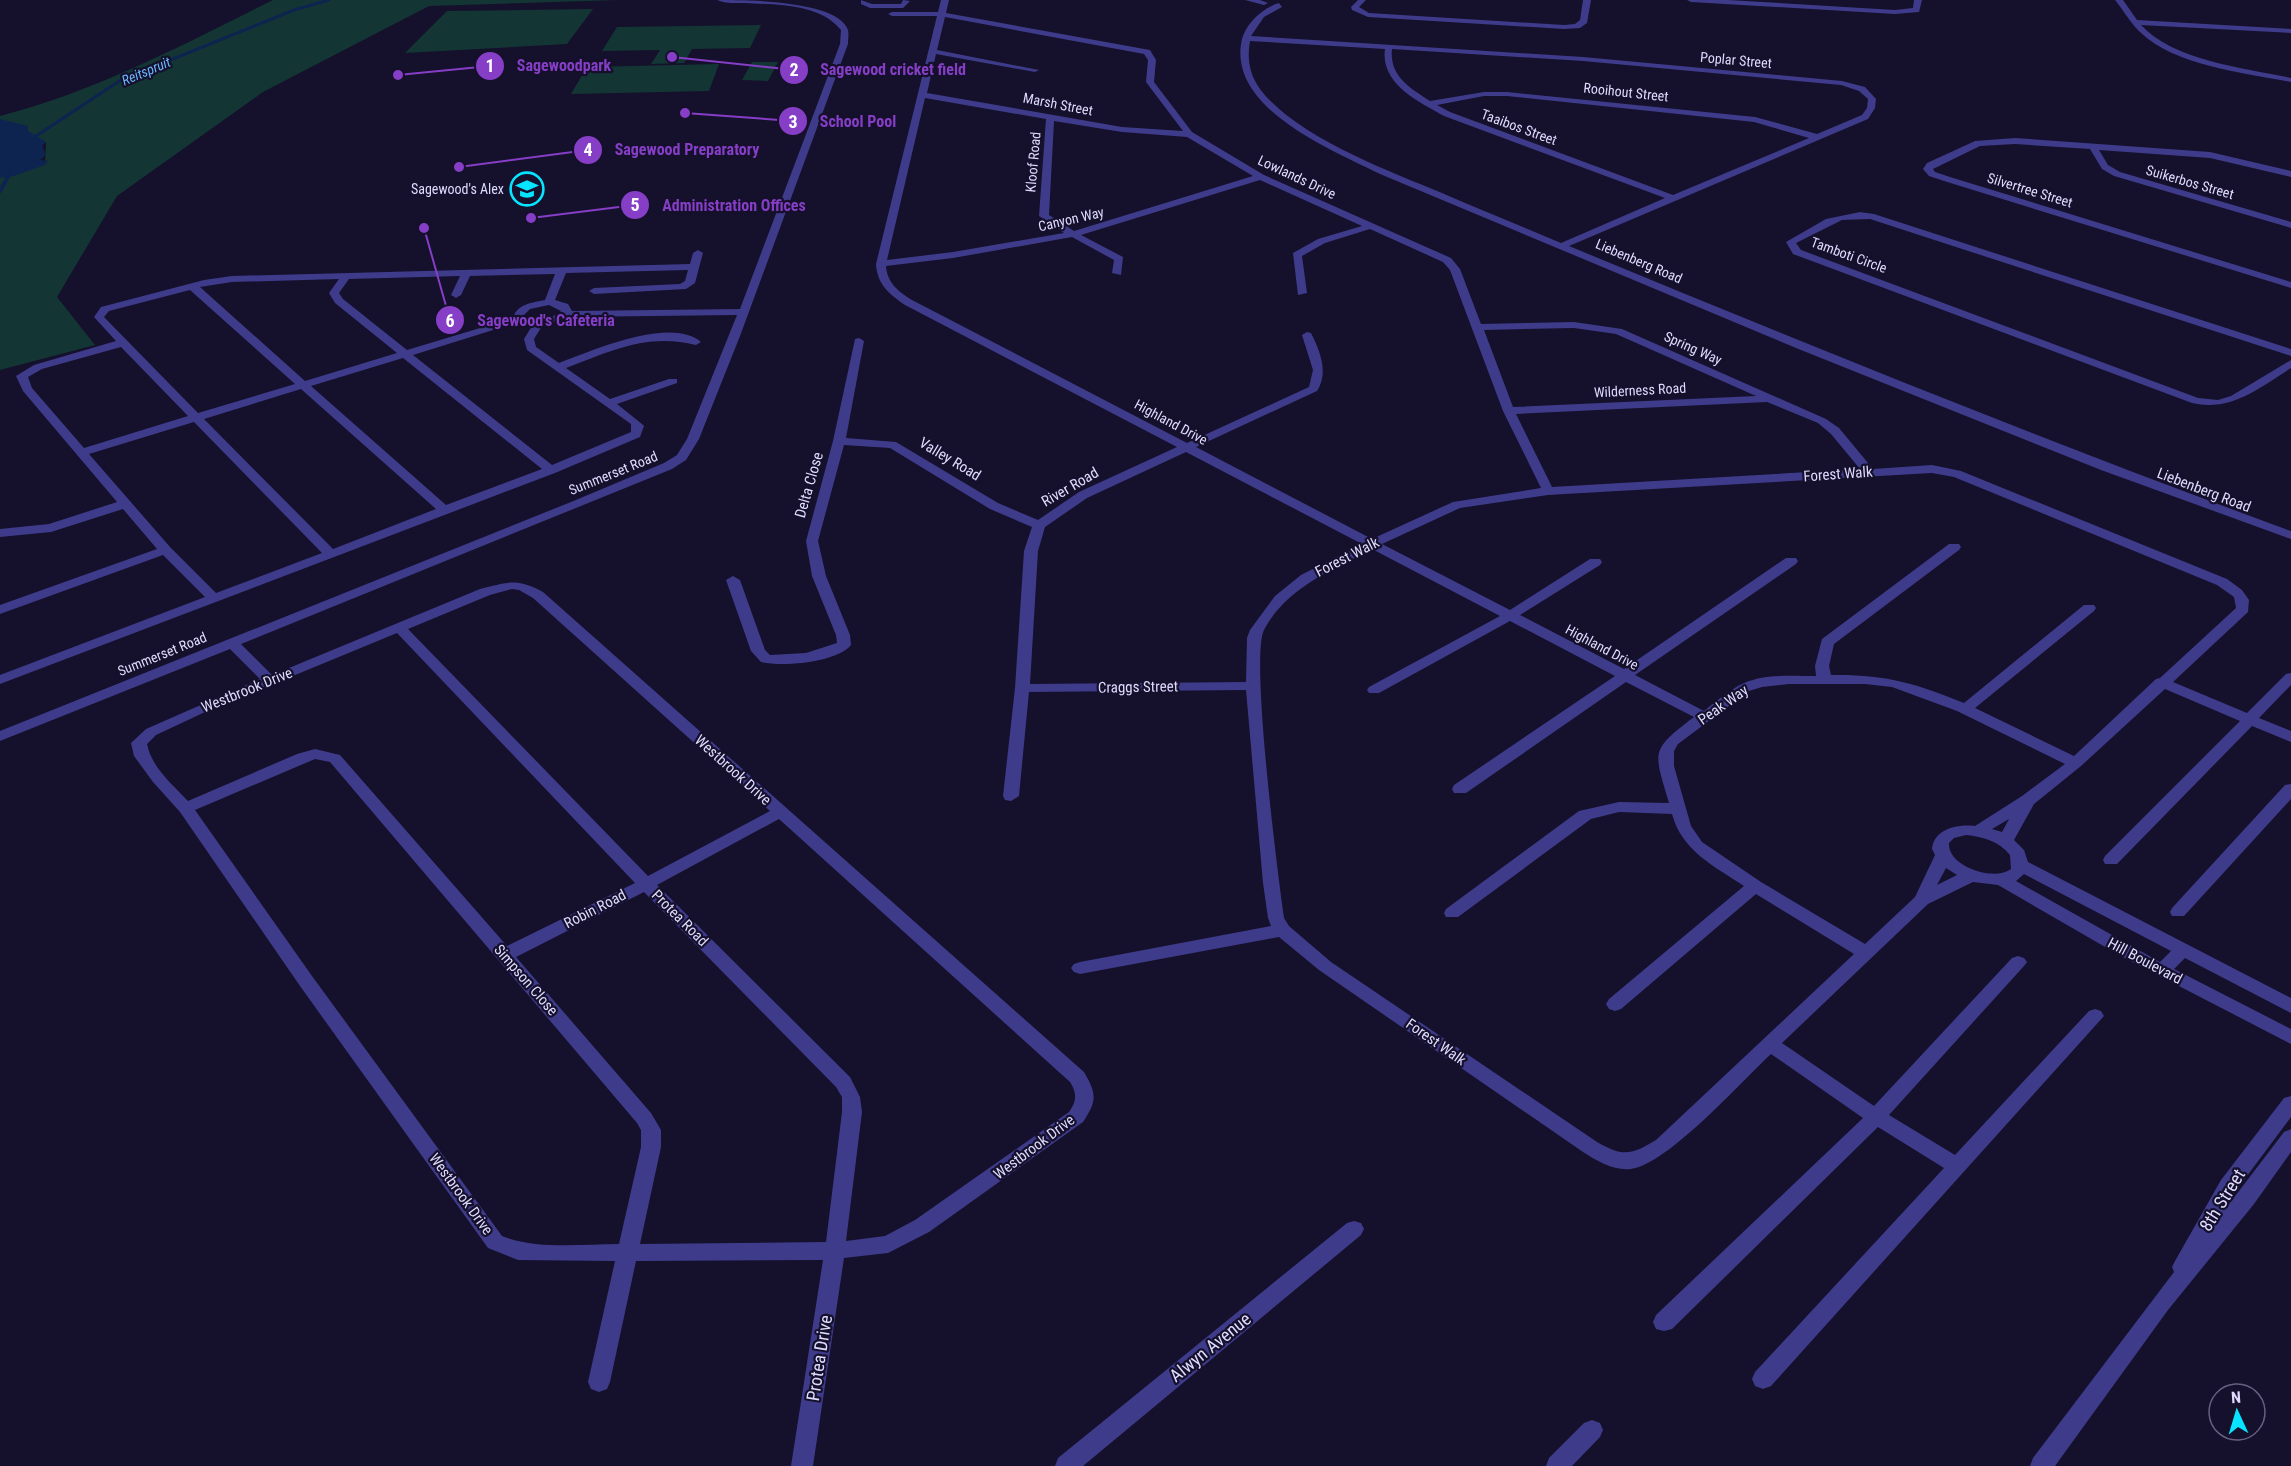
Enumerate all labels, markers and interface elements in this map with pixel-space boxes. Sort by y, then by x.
callout: Sagewoodpark [475,49,623,83]
street label: Poplar Street [1700,49,1772,71]
water label: Reitspruit [119,53,174,88]
callout: Sagewood cricket field [779,53,978,87]
text: 1 [485,55,495,76]
text: Sagewoodpark [517,56,611,75]
text: 2 [789,59,799,80]
text: Sagewood cricket field [820,60,966,79]
street label: Rooihout Street [1583,80,1669,104]
street label: Marsh Street [1022,89,1094,119]
callout: School Pool [778,104,909,138]
street label: Taaibos Street [1479,106,1559,148]
text: 3 [788,111,798,132]
text: School Pool [820,112,896,131]
street label: Kloof Road [1022,131,1044,193]
callout: Sagewood Preparatory [573,133,772,167]
text: 4 [583,139,593,160]
text: Sagewood Preparatory [615,140,759,159]
street label: Lowlands Drive [1256,152,1339,202]
street label: Suikerbos Street [2144,162,2236,202]
street label: Silvertree Street [1985,169,2075,211]
school or university icon: Sagewood's Alex [509,171,545,207]
place label: Sagewood's Alex [411,181,504,197]
callout: Administration Offices [620,188,817,222]
text: 5 [630,194,640,215]
text: Administration Offices [662,196,806,215]
street label: Canyon Way [1037,204,1106,234]
street label: Tamboti Circle [1809,234,1890,276]
street label: Liebenberg Road [1593,236,1685,286]
callout: Sagewood's Cafeteria [435,303,626,337]
text: 6 [445,310,455,331]
text: Sagewood's Cafeteria [477,311,615,330]
street label: Spring Way [1662,328,1724,368]
street label: Wilderness Road [1593,380,1687,400]
street label: Highland Drive [1132,396,1211,448]
street label: Valley Road [916,434,984,484]
street label: Summerset Road [566,448,660,498]
street label: Delta Close [791,450,827,520]
street label: River Road [1038,463,1102,511]
street label: Forest Walk [1803,463,1873,485]
street label: Liebenberg Road [2155,464,2253,516]
street label: Forest Walk [1312,533,1382,581]
street label: Highland Drive [1563,621,1642,673]
street label: Summerset Road [115,629,209,679]
street label: Westbrook Drive [199,664,295,716]
street label: Craggs Street [1098,677,1178,697]
street label: Peak Way [1694,681,1752,729]
street label: Westbrook Drive [691,731,775,809]
street label: Robin Road [561,886,629,932]
street label: Protea Road [648,886,712,950]
street label: Hill Boulevard [2105,934,2185,988]
street label: Simpson Close [490,941,562,1019]
street label: Forest Walk [1402,1015,1470,1069]
street label: Westbrook Drive [990,1111,1078,1183]
street label: Westbrook Drive [425,1150,497,1238]
street label: 8th Street [2195,1165,2249,1235]
street label: Alwyn Avenue [1165,1308,1255,1386]
street label: Protea Drive [802,1314,836,1402]
north arrow [2207,1382,2267,1442]
text: N [2230,1388,2242,1407]

